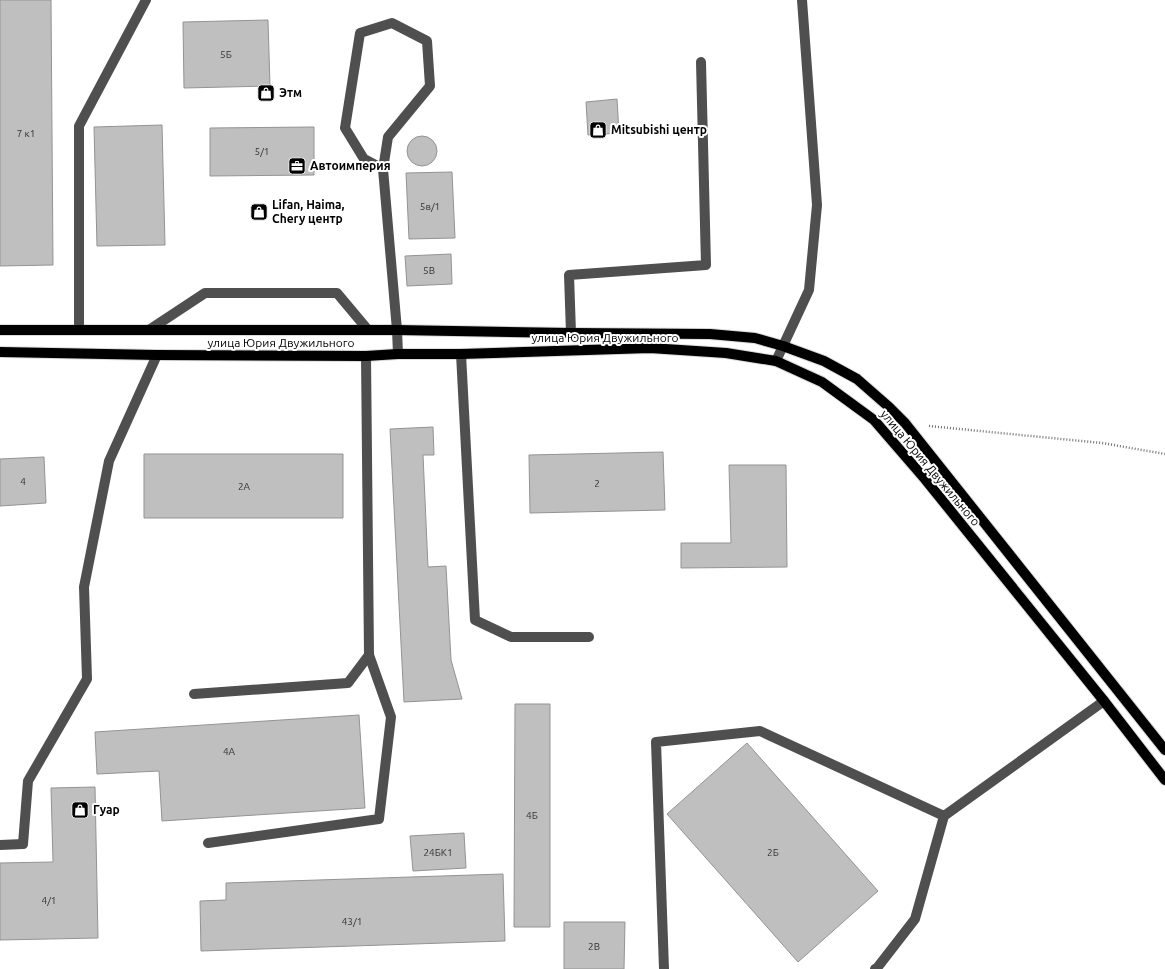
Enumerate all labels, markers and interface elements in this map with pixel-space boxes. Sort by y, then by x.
house number: 5Б [220,49,232,60]
shop icon: Этм [256,83,276,103]
place label: Этм [279,86,302,99]
shop icon: Mitsubishi центр [588,120,608,140]
place label: Mitsubishi центр [611,123,707,136]
house number: 7 к1 [17,128,35,139]
house number: 5/1 [255,146,269,157]
office icon: Автоимперия [287,156,307,176]
place label: Автоимперия [310,159,391,172]
place label: Lifan, Haima, Chery центр [272,198,345,225]
house number: 5в/1 [420,201,440,212]
shop icon: Lifan, Haima, Chery центр [249,202,269,222]
house number: 5В [423,265,435,276]
street label: улица Юрия Двужильного [531,331,679,344]
street label: улица Юрия Двужильного [207,336,355,349]
street label: улица Юрия Двужильного [878,407,983,528]
house number: 4 [20,476,26,487]
house number: 2 [594,478,600,489]
house number: 2А [238,481,251,492]
house number: 4А [223,746,236,757]
shop icon: Гуар [70,800,90,820]
place label: Гуар [93,803,120,816]
house number: 4Б [526,810,538,821]
house number: 24БК1 [423,847,453,858]
house number: 2Б [767,847,779,858]
house number: 4/1 [42,895,56,906]
house number: 43/1 [342,916,362,927]
house number: 2В [588,941,600,952]

